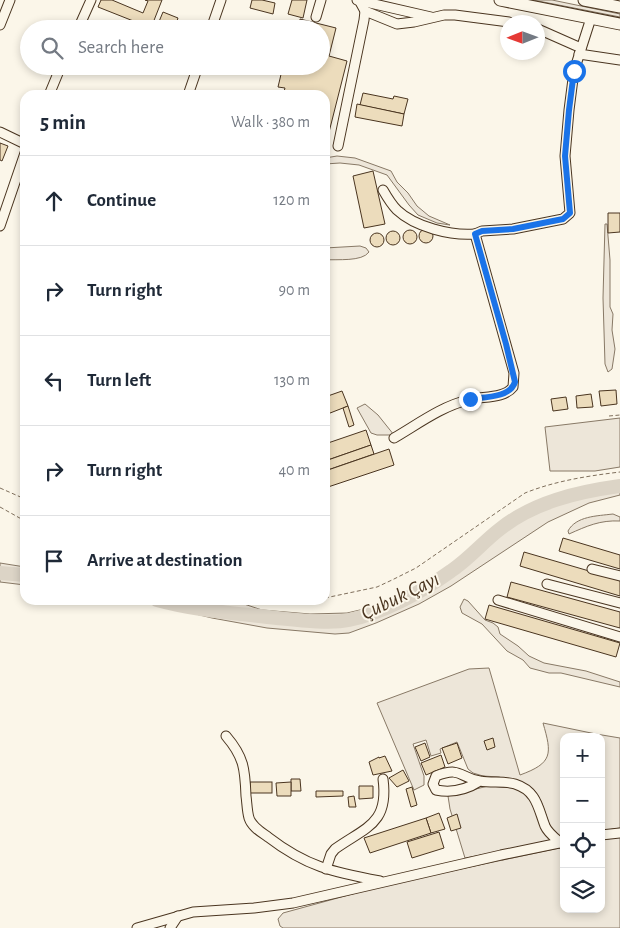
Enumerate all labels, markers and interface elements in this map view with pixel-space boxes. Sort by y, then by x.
north arrow [500,15,545,60]
search box [20,20,330,75]
icon: search [38,34,66,62]
text: Search here [78,38,164,57]
route start [563,60,586,83]
text: 5 min [40,112,86,133]
text: Walk · 380 m [231,114,310,130]
icon: ahead [40,187,68,215]
text: Continue [87,191,156,210]
text: 120 m [273,192,310,208]
icon: right [40,277,68,305]
text: Turn right [87,281,162,300]
text: 90 m [279,282,310,298]
icon: left [40,367,68,395]
text: Turn left [87,371,151,390]
text: 130 m [274,372,310,388]
route end [459,388,482,411]
icon: right [40,457,68,485]
text: Turn right [87,461,162,480]
text: 40 m [278,462,310,478]
icon: arrive [40,547,68,575]
text: Arrive at destination [87,551,243,570]
water label: Çubuk Çayı [358,568,442,624]
map controls [560,733,605,913]
button: + [560,733,605,778]
button: − [560,778,605,823]
button: locate [560,823,605,868]
button: layers [560,868,605,913]

